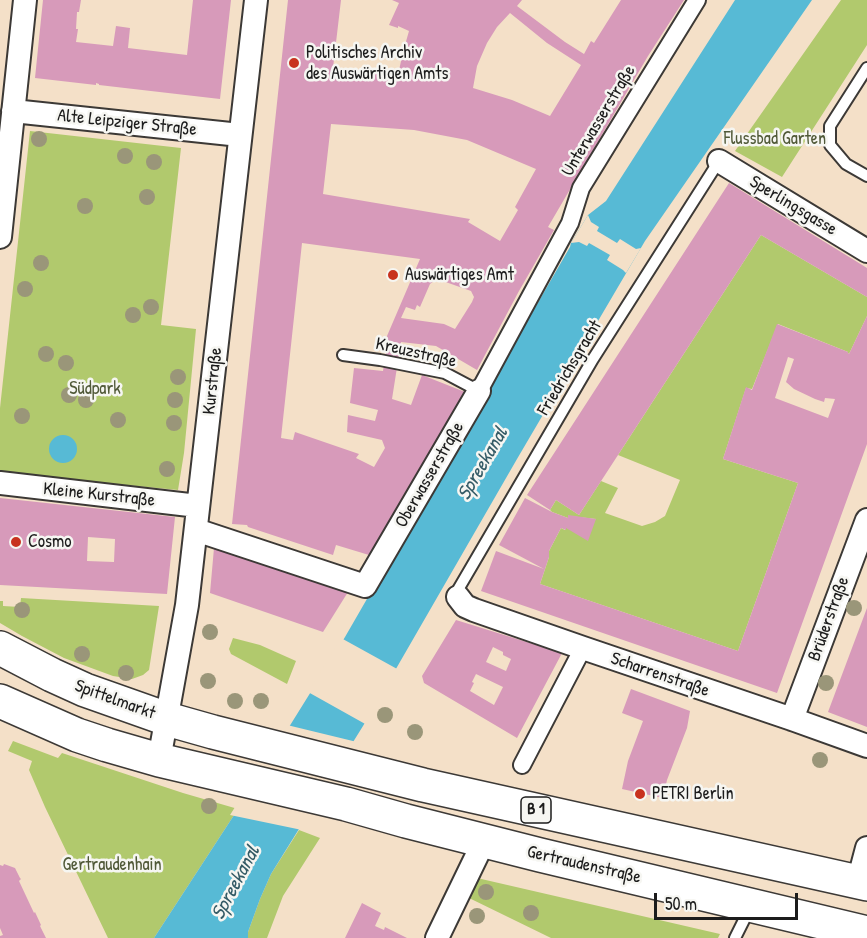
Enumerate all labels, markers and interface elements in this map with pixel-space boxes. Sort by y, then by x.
place label: Politisches Archiv des Auswärtigen Amts [306,42,448,84]
marker: Politisches Archiv des Auswärtigen Amts [287,56,301,70]
street label: Unterwasserstraße [557,62,641,180]
street label: Alte Leipziger Straße [56,105,198,141]
park label: Flussbad Garten [724,128,826,150]
street label: Sperlingsgasse [745,171,841,241]
place label: Auswärtiges Amt [405,264,514,286]
marker: Auswärtiges Amt [386,268,400,282]
street label: Friedrichsgracht [533,317,607,419]
street label: Kreuzstraße [374,333,458,373]
street label: Kurstraße [199,346,227,416]
park label: Südpark [69,378,121,400]
street label: Oberwasserstraße [391,418,469,532]
water label: Spreekanal [453,423,513,505]
street label: Kleine Kurstraße [42,478,156,512]
place label: Cosmo [28,531,72,553]
marker: Cosmo [9,535,23,549]
street label: Brüderstraße [804,574,854,664]
street label: Scharrenstraße [608,648,712,702]
street label: Spittelmarkt [72,675,158,725]
place label: PETRI Berlin [652,783,734,805]
marker: PETRI Berlin [633,787,647,801]
road number: B 1 [521,797,551,823]
street label: Gertraudenstraße [525,841,643,889]
water label: Spreekanal [207,842,265,924]
park label: Gertraudenhain [62,854,162,876]
scale bar [657,881,801,919]
text: 50 m [665,891,697,916]

